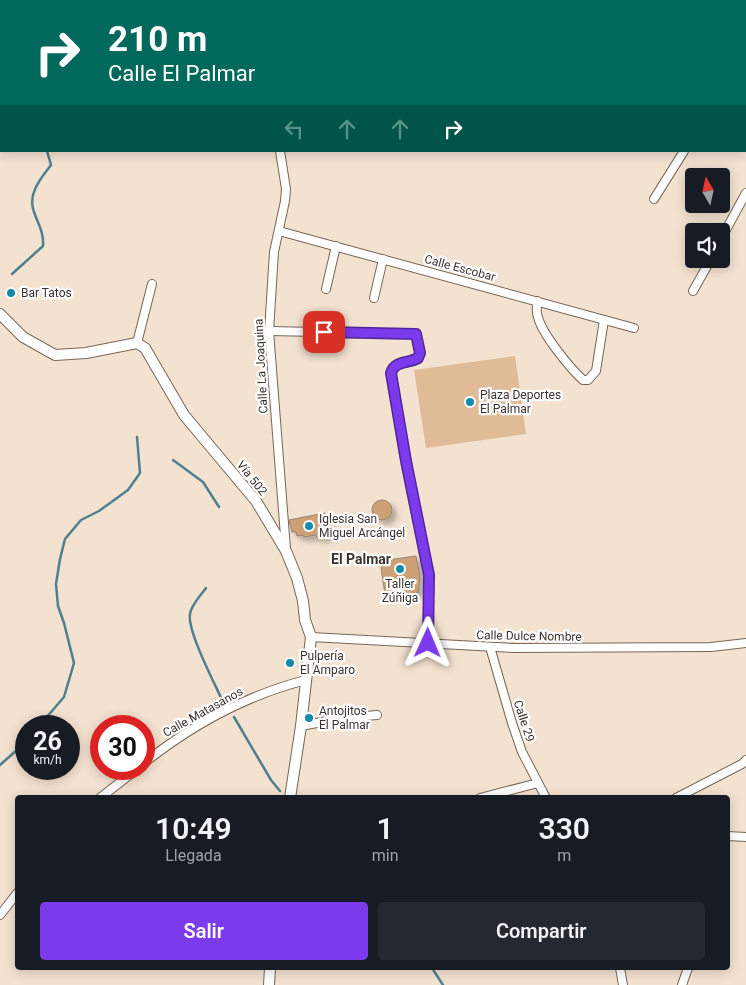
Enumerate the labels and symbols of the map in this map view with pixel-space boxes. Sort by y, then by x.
north arrow [685,168,730,212]
street label: Calle Escobar [423,252,497,284]
place label: Bar Tatos [21,286,72,300]
marker: Bar Tatos [5,287,17,299]
pin [303,311,345,353]
street label: Calle La Joaquina [252,318,270,414]
place label: Plaza Deportes El Palmar [480,388,561,416]
marker: Plaza Deportes El Palmar [464,396,476,408]
street label: Vía 502 [234,458,270,498]
place label: Iglesia San Miguel Arcángel [319,512,405,540]
marker: Iglesia San Miguel Arcángel [303,520,315,532]
district label: El Palmar [331,551,391,567]
marker: Taller Zúñiga [394,563,406,575]
place label: Taller Zúñiga [382,577,418,605]
position arrow [401,616,453,668]
street label: Calle Dulce Nombre [476,628,582,644]
place label: Pulpería El Amparo [300,649,355,677]
marker: Pulpería El Amparo [284,657,296,669]
street label: Calle Matasanos [161,684,245,740]
street label: Calle 29 [511,698,537,744]
place label: Antojitos El Palmar [319,704,370,732]
marker: Antojitos El Palmar [303,712,315,724]
speed limit sign: 30 [90,715,155,780]

